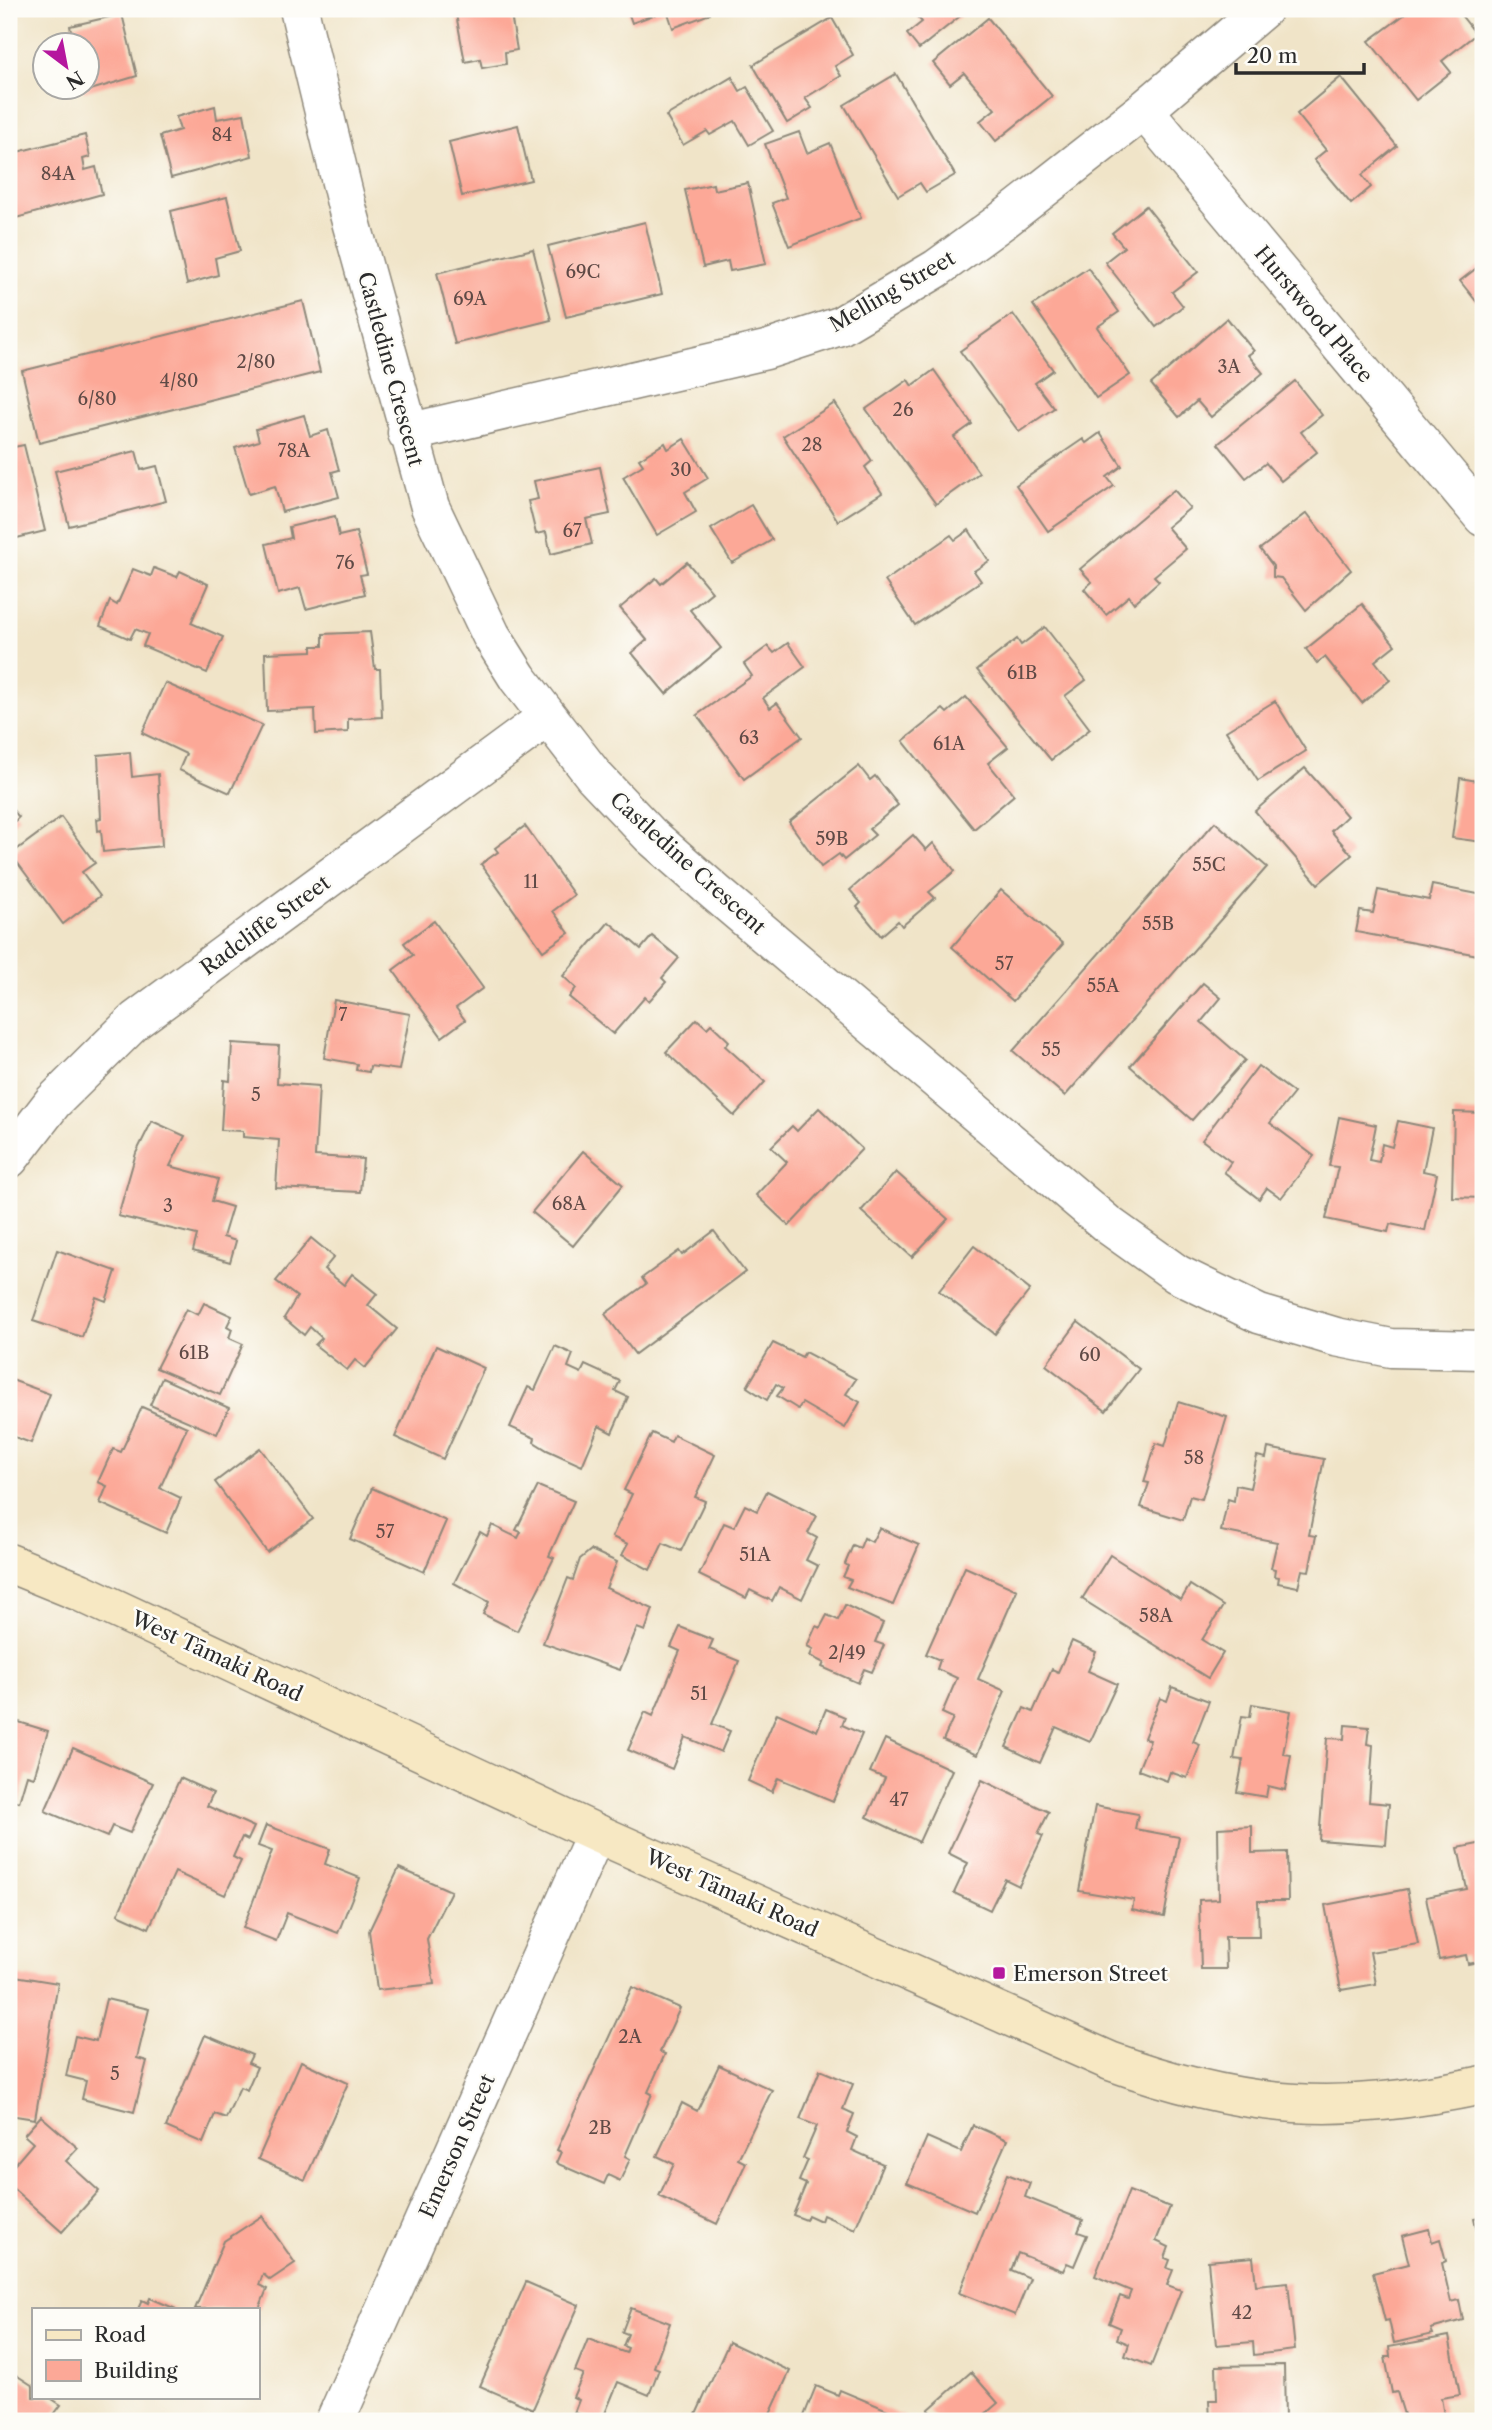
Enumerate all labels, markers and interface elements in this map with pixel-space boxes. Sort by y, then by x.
north arrow [32,32,102,102]
scale bar [1236,32,1364,76]
text: 20 m [1247,43,1298,68]
text: N [62,66,88,94]
house number: 84 [211,124,233,146]
house number: 84A [41,163,76,185]
street label: Hurstwood Place [1250,241,1378,387]
street label: Melling Street [825,245,960,337]
house number: 69C [566,261,600,283]
street label: Castledine Crescent [353,269,429,470]
house number: 69A [453,288,488,310]
house number: 2/80 [237,351,275,373]
house number: 3A [1217,356,1241,378]
house number: 4/80 [160,370,198,392]
house number: 6/80 [77,388,117,410]
house number: 26 [893,399,913,421]
house number: 28 [801,434,823,456]
house number: 78A [278,440,311,462]
house number: 30 [670,459,692,481]
house number: 67 [562,520,582,542]
house number: 76 [335,552,355,574]
house number: 61B [1007,662,1037,684]
house number: 63 [739,727,759,749]
house number: 61A [933,733,966,755]
street label: Castledine Crescent [605,787,771,940]
house number: 59B [816,828,848,850]
house number: 55C [1192,854,1226,876]
street label: Radcliffe Street [195,869,335,980]
house number: 11 [523,871,539,893]
house number: 55B [1142,913,1174,935]
house number: 57 [995,953,1013,975]
house number: 55A [1087,975,1120,997]
house number: 7 [339,1004,348,1026]
house number: 55 [1041,1039,1061,1061]
house number: 5 [251,1084,261,1106]
house number: 68A [552,1193,587,1215]
house number: 3 [163,1195,173,1217]
house number: 61B [179,1342,209,1364]
house number: 60 [1079,1344,1101,1366]
house number: 58 [1184,1447,1204,1469]
house number: 57 [376,1521,394,1543]
house number: 51A [739,1544,771,1566]
street label: West Tāmaki Road [127,1605,307,1707]
house number: 58A [1139,1605,1174,1627]
house number: 2/49 [828,1642,866,1664]
house number: 51 [690,1683,708,1705]
house number: 47 [889,1789,909,1811]
street label: West Tāmaki Road [641,1843,822,1942]
place label: Emerson Street [1013,1961,1168,1986]
marker: Emerson Street [991,1965,1007,1981]
house number: 2A [618,2026,642,2048]
house number: 5 [110,2063,120,2085]
street label: Emerson Street [414,2070,500,2222]
house number: 2B [589,2117,611,2139]
house number: 42 [1232,2302,1252,2324]
legend [32,2308,259,2398]
text: Road [94,2322,146,2347]
text: Building [94,2358,179,2383]

